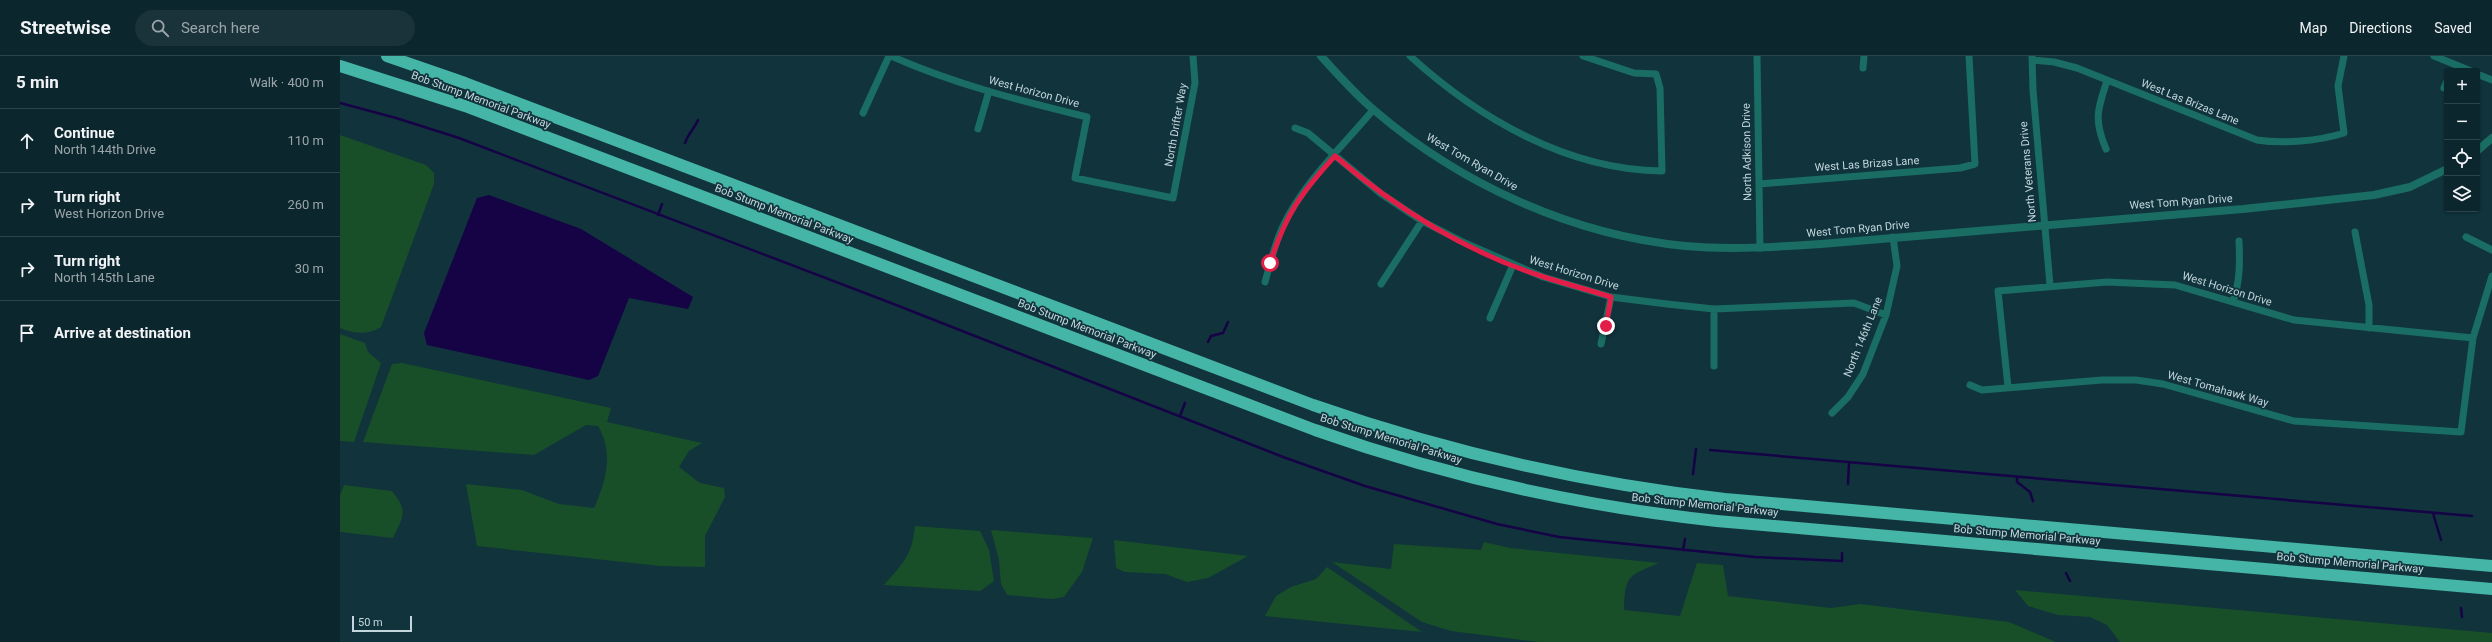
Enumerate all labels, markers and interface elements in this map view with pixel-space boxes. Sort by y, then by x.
search box [135,10,415,46]
text: Streetwise [20,16,111,39]
icon: search [149,17,171,39]
text: Search here [181,19,260,37]
text: Map [2300,20,2327,36]
text: Directions [2349,20,2412,36]
text: Saved [2434,20,2472,36]
map controls [2444,68,2480,212]
button: + [2444,68,2480,104]
street label: Bob Stump Memorial Parkway [409,69,553,132]
text: 5 min [16,72,59,92]
street label: West Horizon Drive [987,74,1081,110]
text: Walk · 400 m [249,75,324,90]
street label: West Las Brizas Lane [2139,76,2241,128]
street label: North Drifter Way [1162,81,1190,168]
street label: North Adkison Drive [1740,103,1754,201]
button: − [2444,104,2480,140]
street label: North Veterans Drive [2017,121,2039,223]
text: Continue [54,124,115,142]
icon: ahead [16,130,38,152]
street label: West Tom Ryan Drive [1424,131,1520,194]
text: 110 m [287,133,324,148]
button: locate [2444,140,2480,176]
text: North 144th Drive [54,142,156,157]
street label: West Las Brizas Lane [1814,154,1920,174]
button: layers [2444,176,2480,212]
street label: Bob Stump Memorial Parkway [713,182,856,247]
text: Turn right [54,188,120,206]
street label: West Tom Ryan Drive [2129,192,2233,212]
icon: right [16,194,38,216]
text: 260 m [287,197,324,212]
text: West Horizon Drive [54,206,164,221]
street label: West Tom Ryan Drive [1806,218,1910,240]
text: Turn right [54,252,120,270]
street label: West Horizon Drive [1528,253,1621,293]
route start [1261,254,1279,272]
icon: right [16,258,38,280]
text: 30 m [295,261,324,276]
street label: West Horizon Drive [2181,269,2274,309]
text: North 145th Lane [54,270,155,285]
street label: North 146th Lane [1841,295,1885,379]
street label: Bob Stump Memorial Parkway [1016,297,1159,362]
route end [1597,317,1615,335]
icon: arrive [16,322,38,344]
text: Arrive at destination [54,324,191,342]
street label: West Tomahawk Way [2166,368,2271,410]
street label: Bob Stump Memorial Parkway [1319,411,1464,467]
street label: Bob Stump Memorial Parkway [1631,491,1780,519]
street label: Bob Stump Memorial Parkway [1953,522,2102,548]
street label: Bob Stump Memorial Parkway [2276,550,2425,576]
scale bar [352,614,412,633]
text: 50 m [358,616,383,629]

